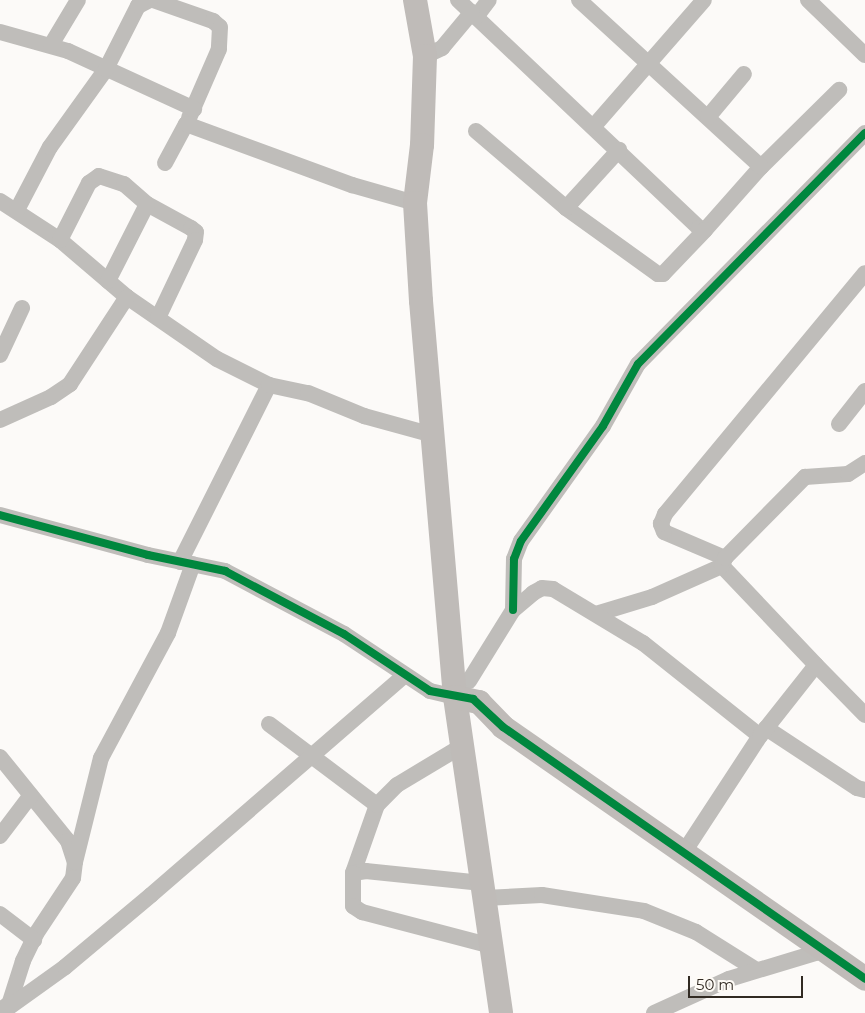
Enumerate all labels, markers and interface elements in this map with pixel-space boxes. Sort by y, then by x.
scale bar [690,966,805,998]
text: 50 m [696,975,734,994]

